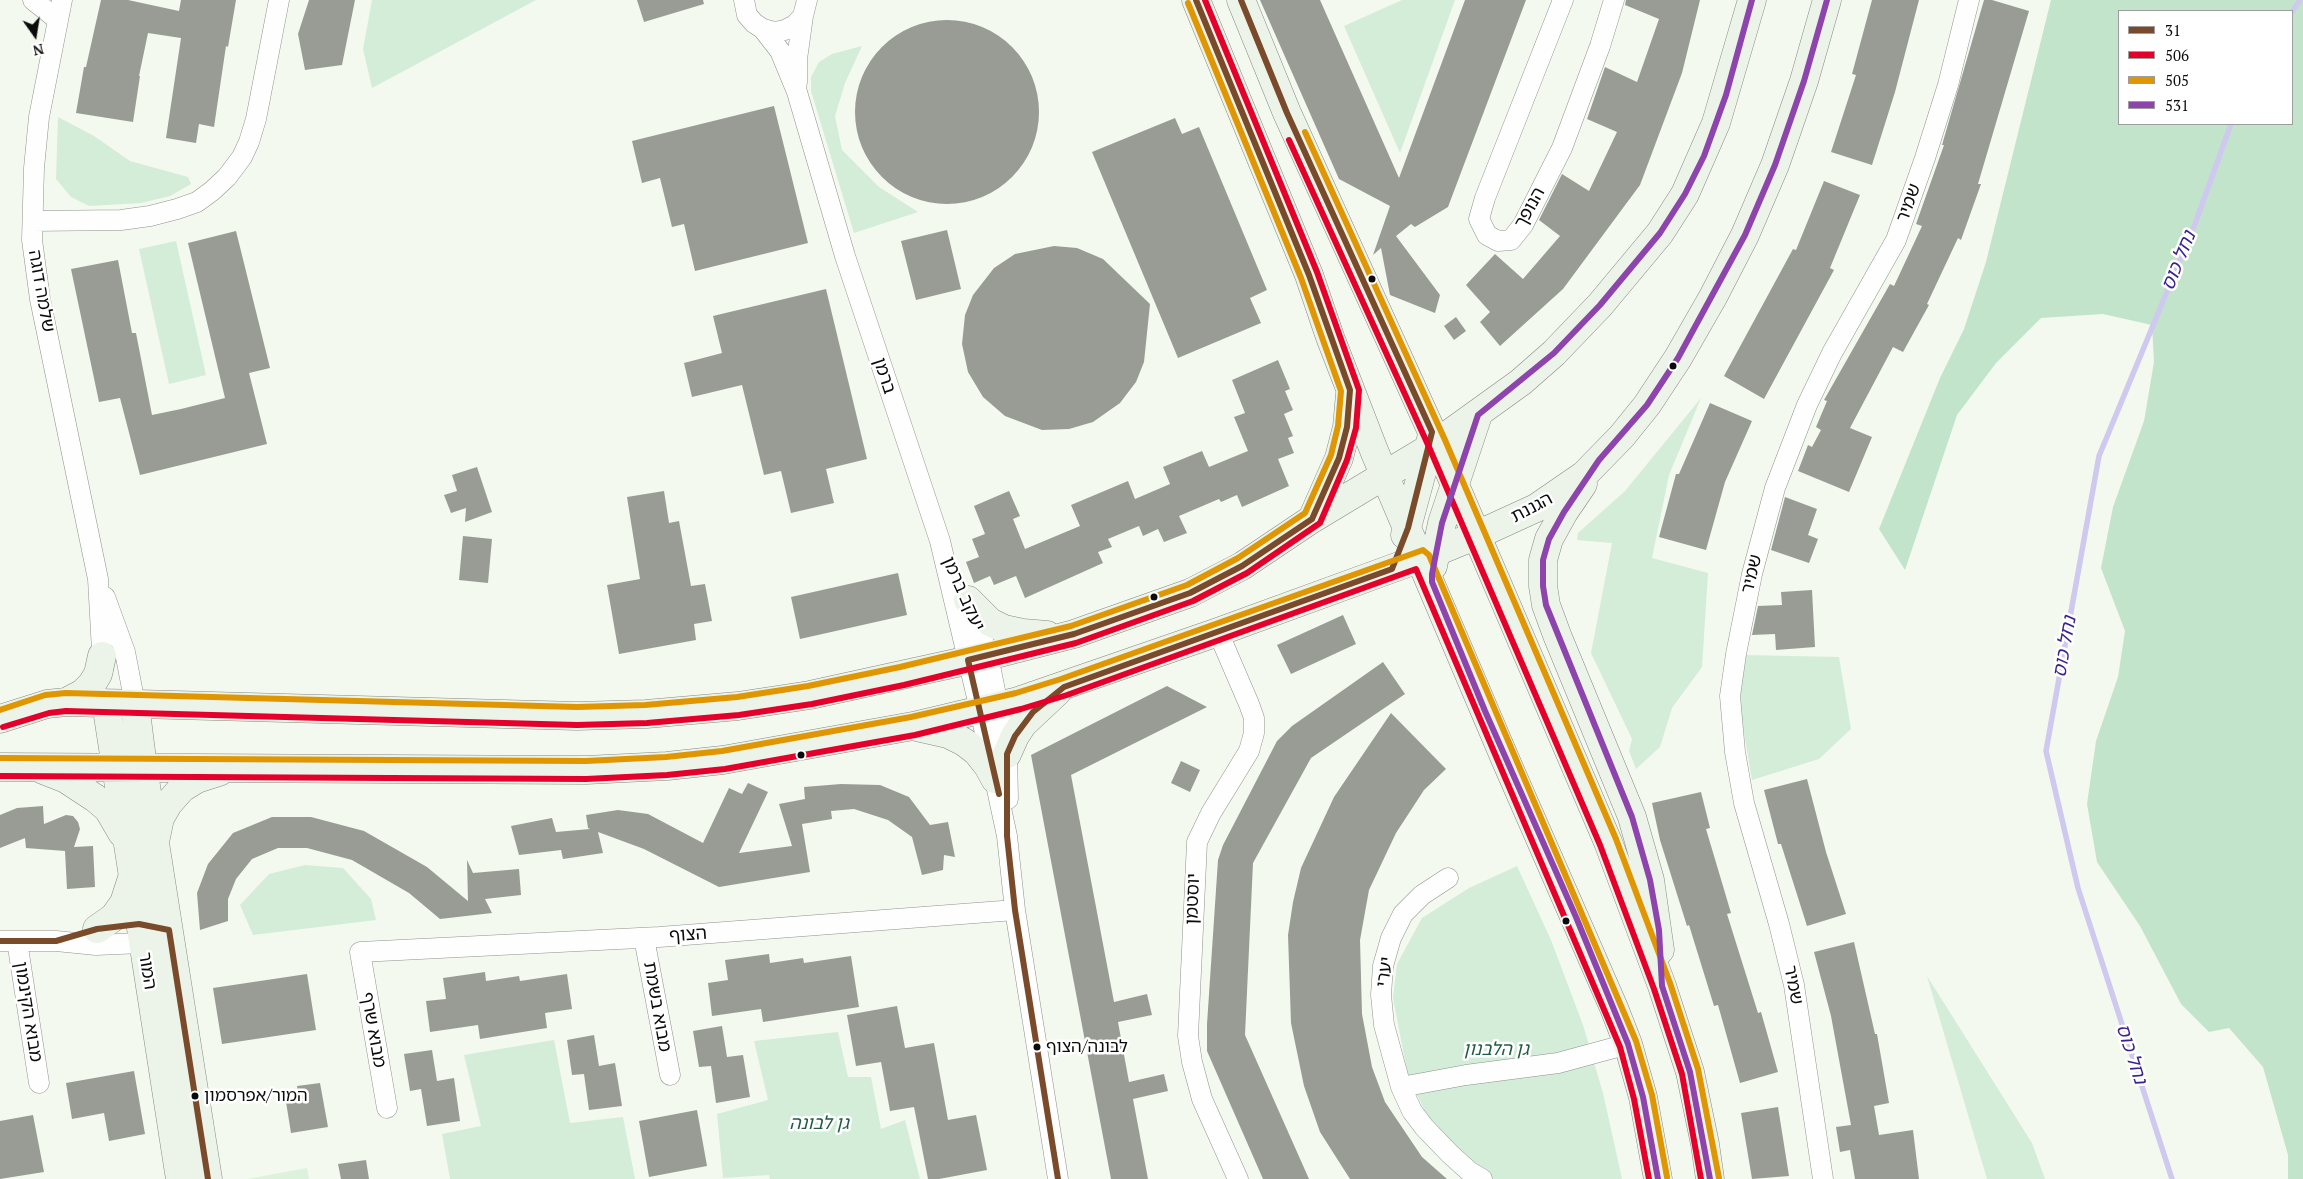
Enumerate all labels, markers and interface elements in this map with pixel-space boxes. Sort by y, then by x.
north arrow [10,10,60,60]
legend [2118,10,2293,125]
text: 31 [2165,20,2181,40]
text: N [31,40,46,61]
text: 506 [2165,45,2189,65]
text: 505 [2165,70,2189,90]
text: 531 [2165,95,2189,115]
street label: שמיר [1892,181,1926,225]
street label: הנופך [1510,184,1550,232]
water label: נחל כוס [2157,228,2201,294]
street label: שלמה דוגה [23,248,59,334]
unlabelled marker [1367,274,1377,284]
street label: ברמן [868,355,900,397]
unlabelled marker [1668,361,1678,371]
street label: הגננת [1508,488,1556,528]
street label: שמיר [1737,552,1767,596]
street label: יעקב ברמן [937,554,989,634]
unlabelled marker [1149,592,1159,602]
water label: נחל כוס [2048,615,2082,679]
unlabelled marker [796,750,806,760]
street label: יוסטמן [1181,873,1205,925]
unlabelled marker [1561,916,1571,926]
street label: הצוף [668,923,708,947]
street label: המור [133,951,161,991]
street label: יערי [1372,955,1398,989]
street label: מבוא הקינמון [9,960,47,1064]
street label: מבוא בשמת [638,960,676,1054]
street label: שמיר [1779,964,1807,1006]
street label: מבוא שרף [356,991,390,1069]
water label: נחל כוס [2111,1021,2151,1087]
place label: לבונה/הצוף [1046,1037,1128,1057]
park label: גן הלבנון [1463,1039,1529,1061]
marker: לבונה/הצוף [1032,1042,1042,1052]
place label: המור/אפרסמון [204,1086,308,1106]
marker: המור/אפרסמון [190,1091,200,1101]
park label: גן לבונה [789,1113,849,1135]

